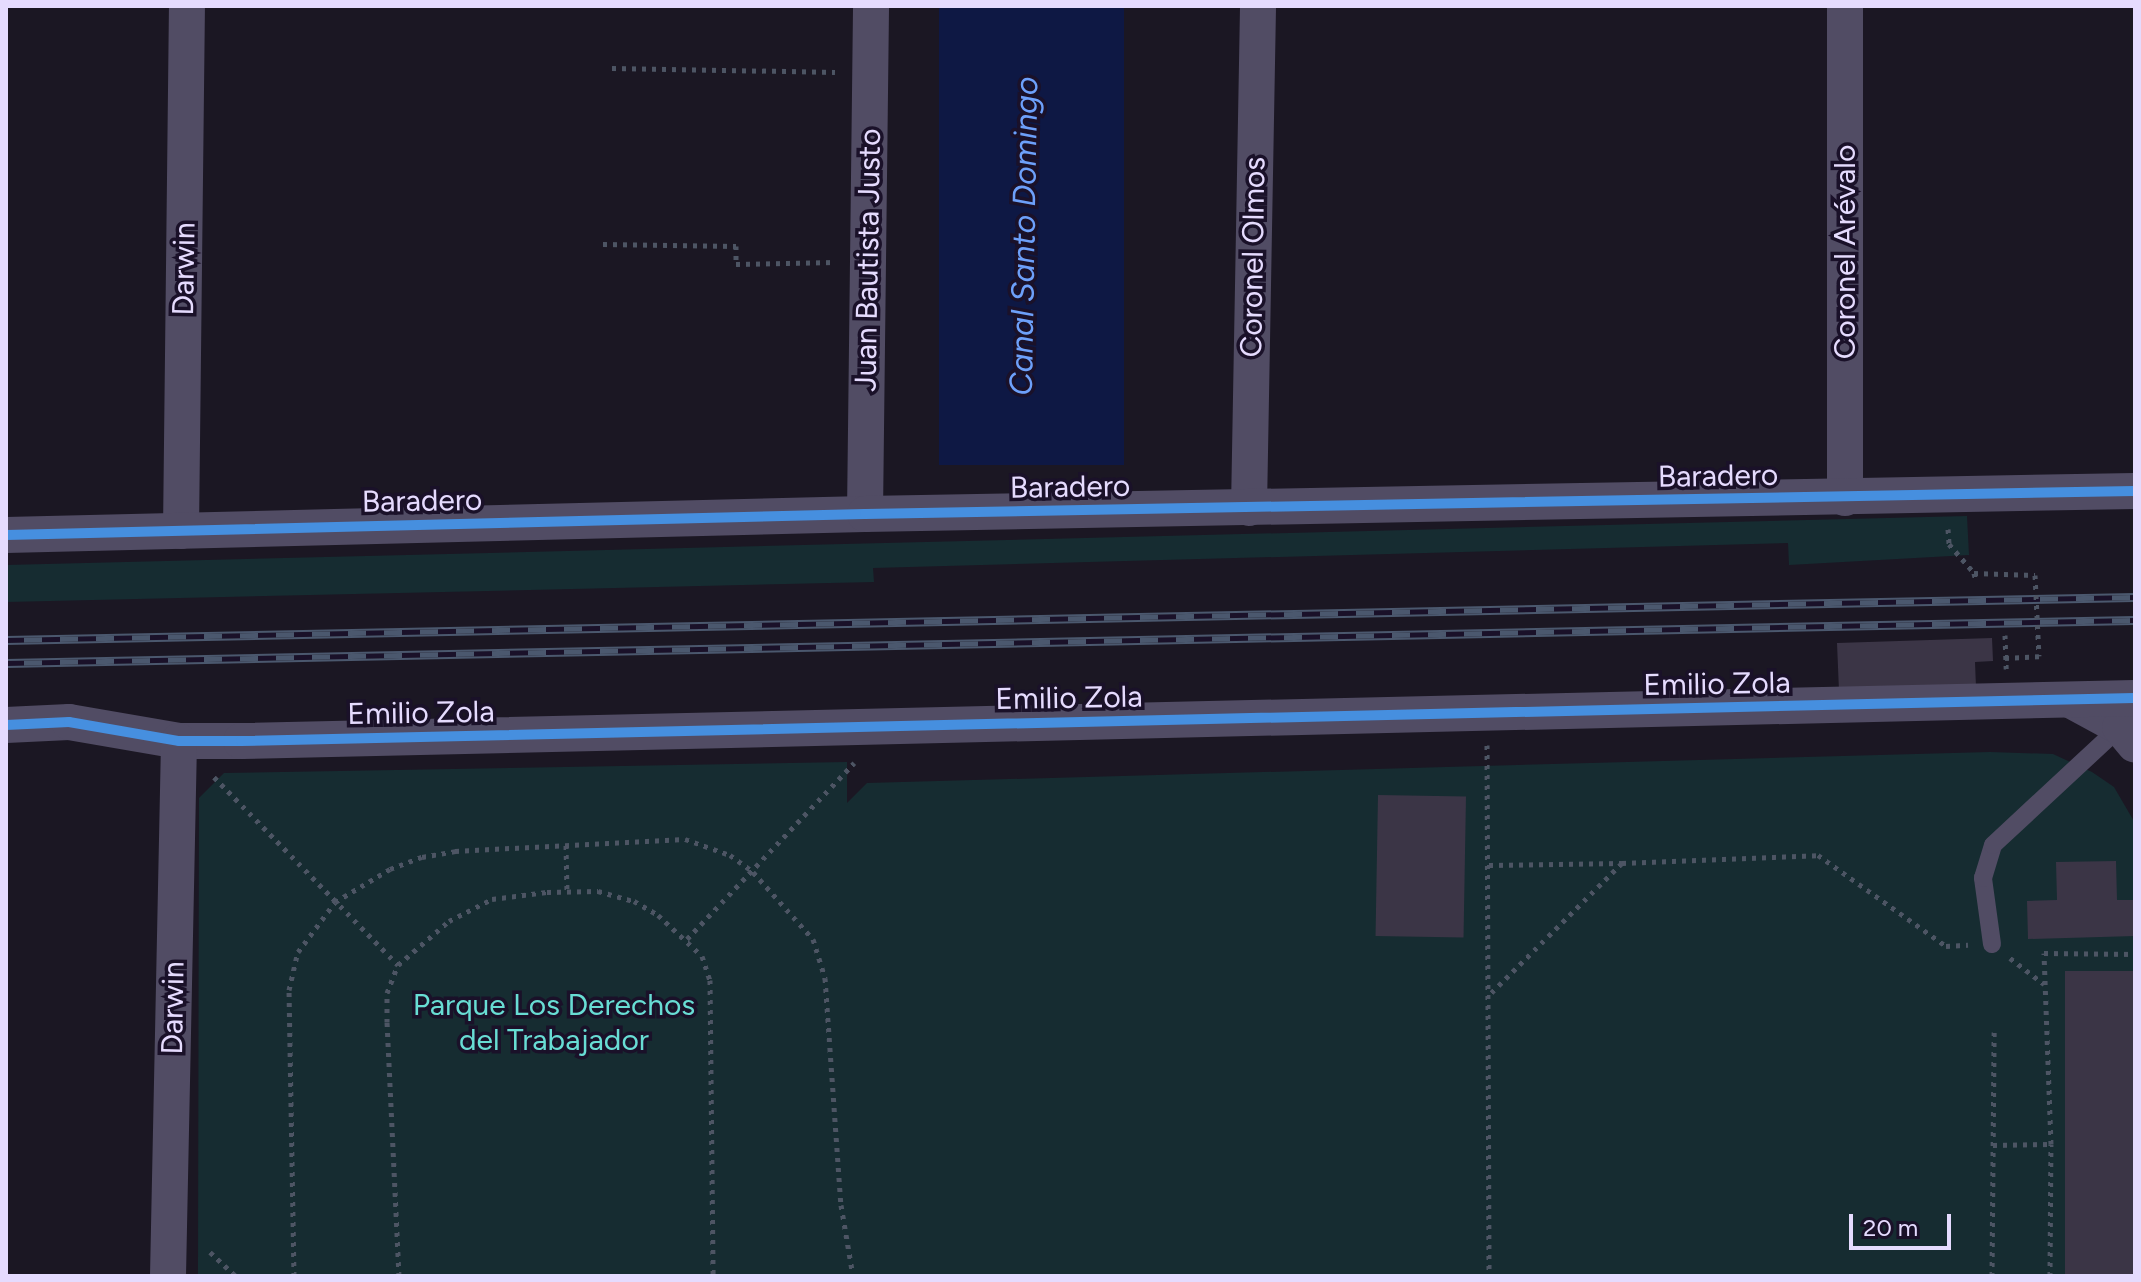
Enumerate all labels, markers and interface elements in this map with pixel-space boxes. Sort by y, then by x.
water label: Canal Santo Domingo [1002,76,1046,396]
street label: Juan Bautista Justo [848,128,888,392]
street label: Coronel Arévalo [1827,145,1863,359]
street label: Coronel Olmos [1233,156,1273,358]
street label: Darwin [165,222,203,316]
street label: Baradero [1657,457,1779,495]
street label: Baradero [1009,468,1131,506]
street label: Baradero [361,482,483,520]
street label: Emilio Zola [1643,665,1791,703]
street label: Emilio Zola [995,679,1143,717]
street label: Emilio Zola [347,694,495,732]
street label: Darwin [154,961,192,1055]
park label: Parque Los Derechos del Trabajador [413,987,695,1058]
scale bar [1853,1198,1955,1248]
text: 20 m [1863,1213,1918,1242]

